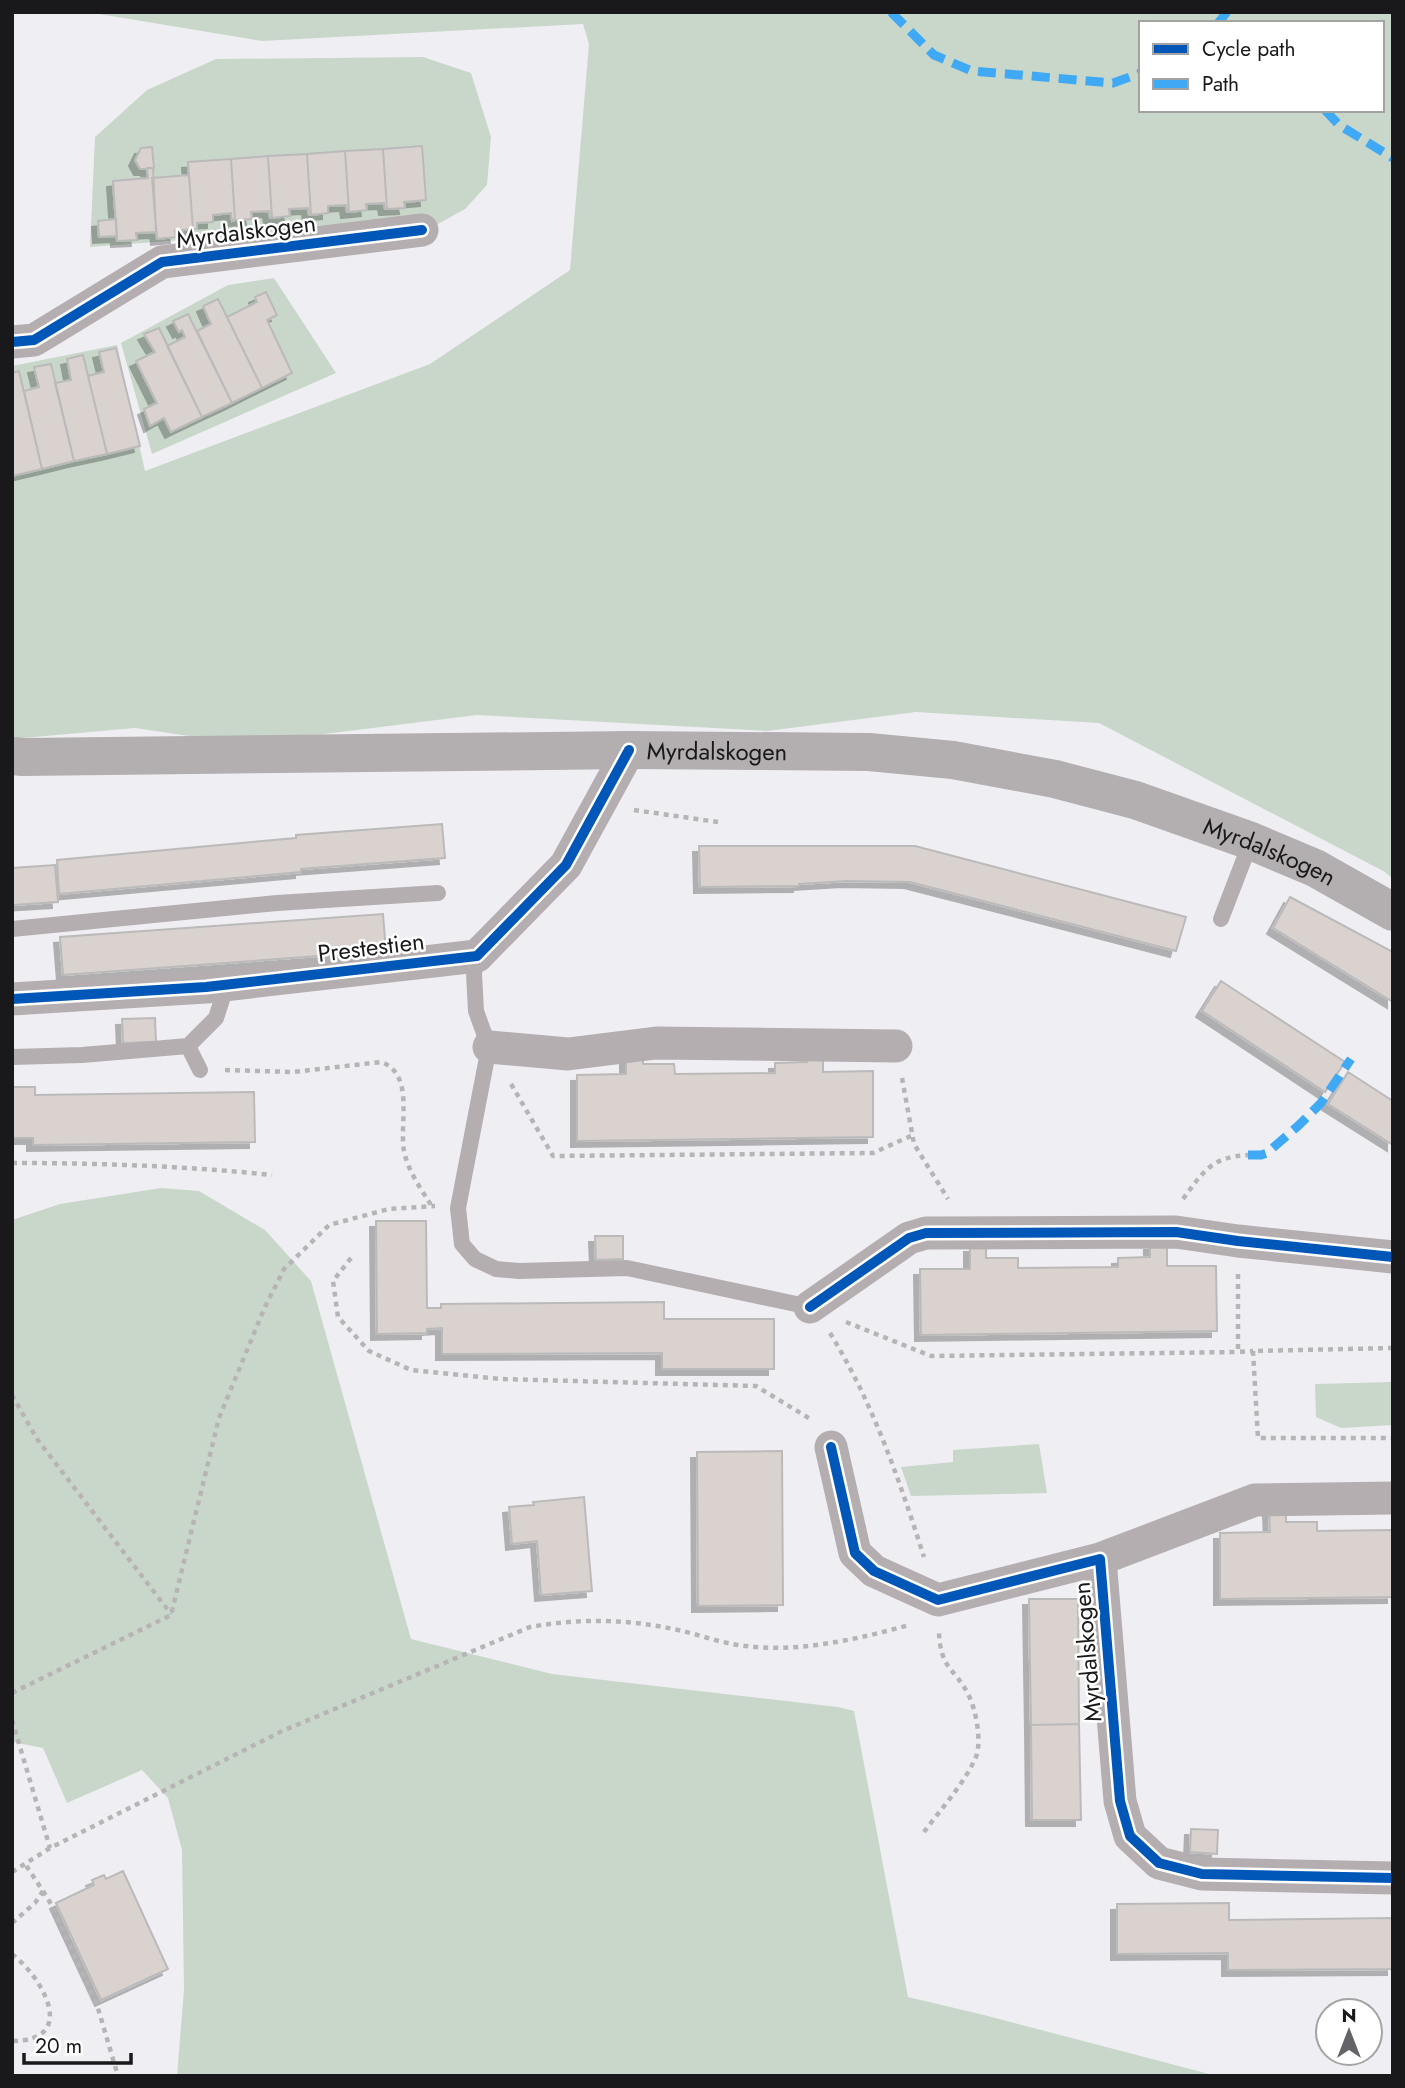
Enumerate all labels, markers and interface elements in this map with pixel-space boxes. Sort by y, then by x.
legend [1139,21,1384,112]
text: Cycle path [1202,34,1295,64]
text: Path [1202,69,1239,99]
street label: Myrdalskogen [174,205,318,257]
street label: Myrdalskogen [646,733,787,769]
street label: Myrdalskogen [1199,808,1343,894]
street label: Prestestien [316,923,426,971]
street label: Myrdalskogen [1063,1580,1111,1724]
north arrow [1314,1997,1384,2067]
text: N [1341,2002,1357,2029]
scale bar [24,2022,131,2066]
text: 20 m [35,2031,82,2061]

